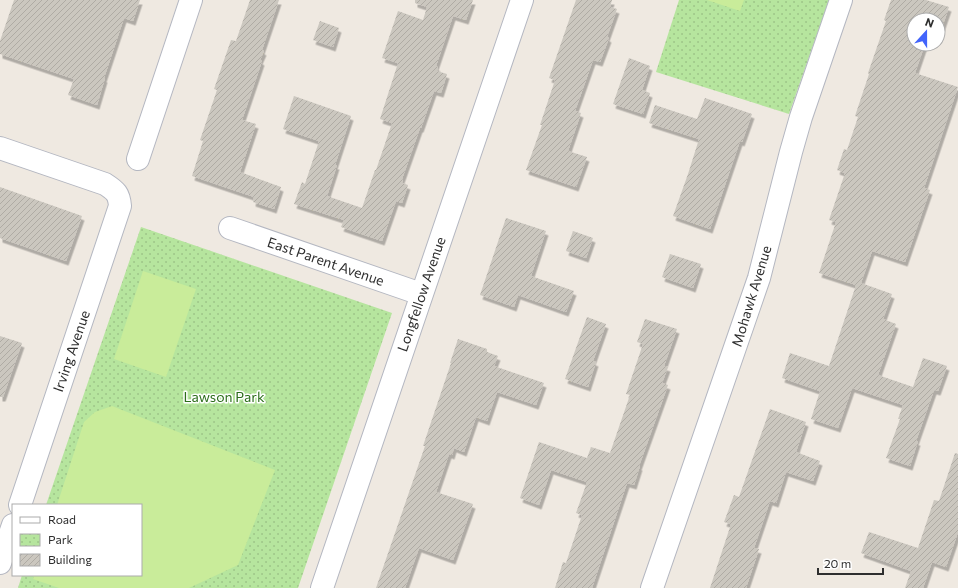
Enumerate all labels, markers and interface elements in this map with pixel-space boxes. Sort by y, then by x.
north arrow [906,12,946,52]
text: N [924,15,936,30]
street label: East Parent Avenue [265,233,387,289]
street label: Longfellow Avenue [393,234,449,354]
street label: Mohawk Avenue [728,243,774,349]
street label: Irving Avenue [49,308,93,394]
park label: Lawson Park [183,388,265,405]
legend [12,504,142,576]
text: Road [48,512,76,526]
text: Park [48,532,74,546]
scale bar [818,550,883,576]
text: Building [48,552,92,566]
text: 20 m [824,556,851,570]

